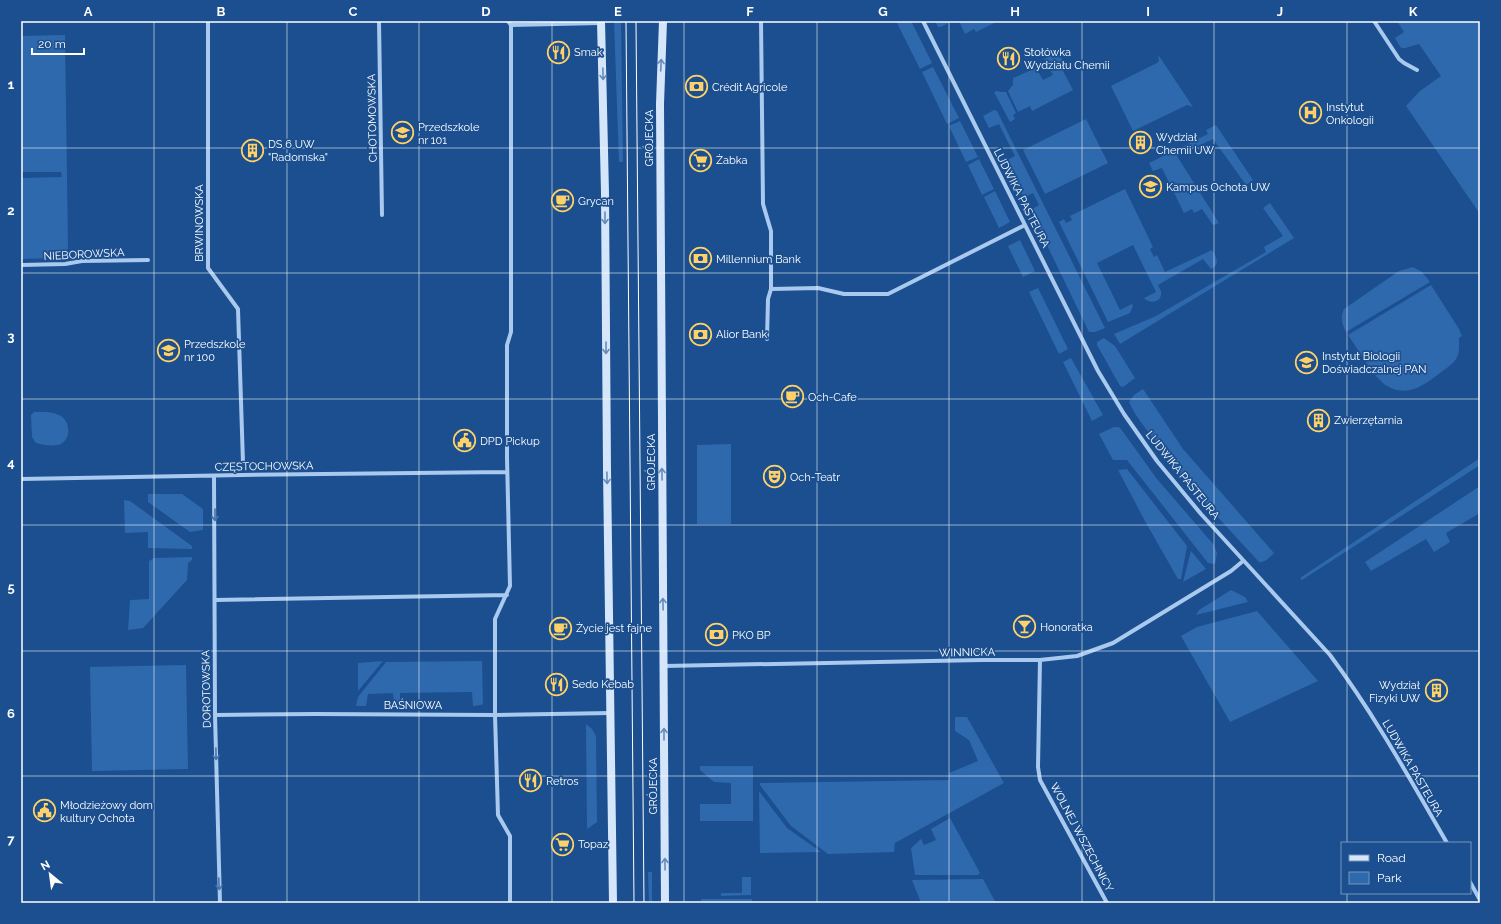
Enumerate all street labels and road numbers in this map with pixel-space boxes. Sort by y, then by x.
street label: CHOTOMOWSKA [365,73,380,162]
street label: GRÓJECKA [642,109,656,166]
street label: LUDWIKA PASTEURA [991,146,1053,251]
street label: BRWINOWSKA [193,184,206,262]
street label: NIEBOROWSKA [43,246,125,263]
street label: LUDWIKA PASTEURA [1143,429,1223,522]
street label: GRÓJECKA [644,433,658,490]
street label: CZĘSTOCHOWSKA [215,459,314,474]
street label: WINNICKA [939,646,996,659]
street label: DOROTOWSKA [199,649,214,728]
street label: BAŚNIOWA [384,698,443,712]
street label: LUDWIKA PASTEURA [1379,717,1446,820]
street label: GRÓJECKA [646,757,660,814]
street label: WOLNEJ WSZECHNICY [1047,780,1116,894]

